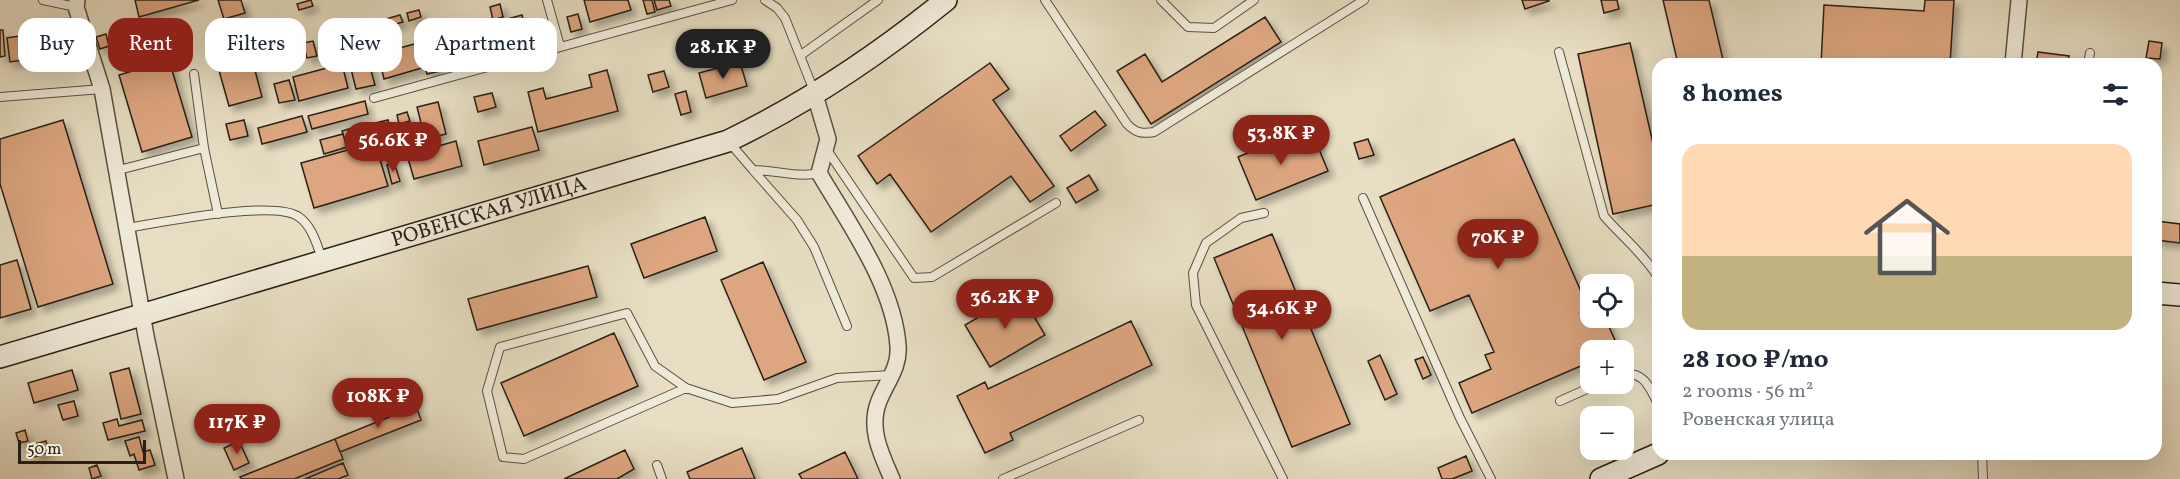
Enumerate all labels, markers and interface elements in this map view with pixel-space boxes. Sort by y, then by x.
chip: Buy [18,18,96,72]
chip: Rent [108,18,193,72]
chip: Filters [205,18,306,72]
chip: New [318,18,402,72]
chip: Apartment [414,18,557,72]
pin: 28.1K ₽ [668,29,778,80]
text: 28.1K ₽ [690,34,756,62]
text: 8 homes [1682,76,1783,112]
icon: filters [2099,78,2132,111]
pin: 53.8K ₽ [1226,115,1336,166]
text: 53.8K ₽ [1247,120,1315,148]
pin: 56.6K ₽ [338,122,448,173]
text: 56.6K ₽ [358,127,428,155]
street label: РОВЕНСКАЯ УЛИЦА [388,169,590,255]
icon: home [1853,183,1961,291]
pin: 70K ₽ [1456,219,1540,270]
text: 70K ₽ [1471,224,1525,252]
map controls [1580,274,1634,460]
button: locate [1580,274,1634,328]
pin: 36.2K ₽ [950,279,1060,330]
text: 36.2K ₽ [970,284,1040,312]
pin: 34.6K ₽ [1227,290,1337,341]
text: 34.6K ₽ [1246,295,1318,323]
button: + [1580,340,1634,394]
text: 28 100 ₽/mo [1682,342,1829,378]
pin: 108K ₽ [329,378,427,429]
text: 2 rooms · 56 m² [1682,378,1813,406]
text: 108K ₽ [346,383,410,411]
pin: 117K ₽ [188,404,286,455]
button: − [1580,406,1634,460]
text: Ровенская улица [1682,406,1835,434]
text: 117K ₽ [208,409,266,437]
scale bar [18,437,146,464]
text: 50 m [27,439,61,461]

